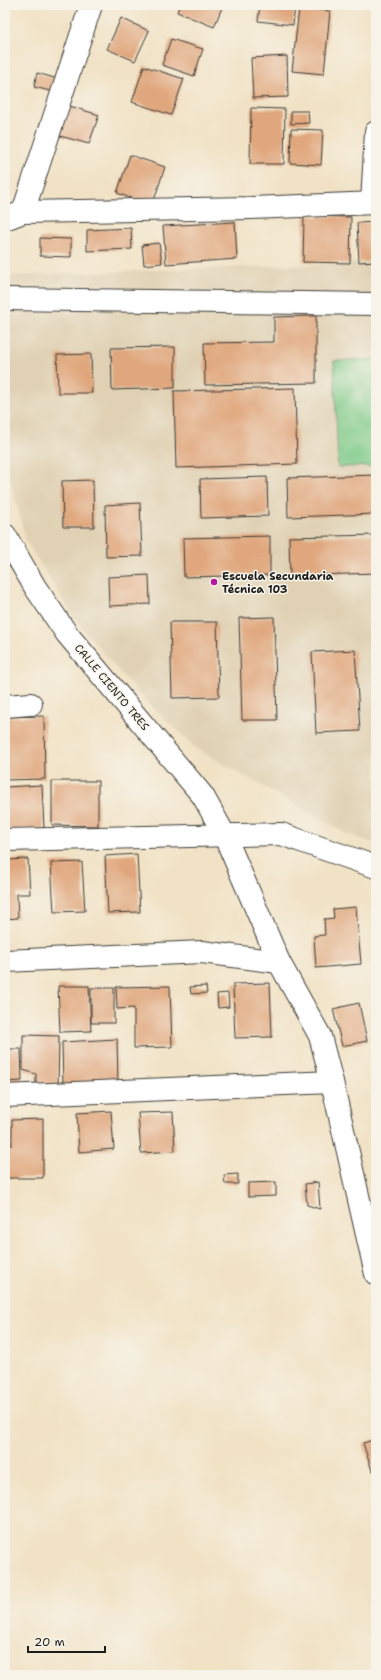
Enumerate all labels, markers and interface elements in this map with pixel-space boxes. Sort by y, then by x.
place label: Escuela Secundaria Técnica 103 [222,569,334,597]
marker: Escuela Secundaria Técnica 103 [209,577,219,587]
street label: CALLE CIENTO TRES [71,641,152,734]
scale bar [28,1628,105,1654]
text: 20 m [34,1634,65,1650]

